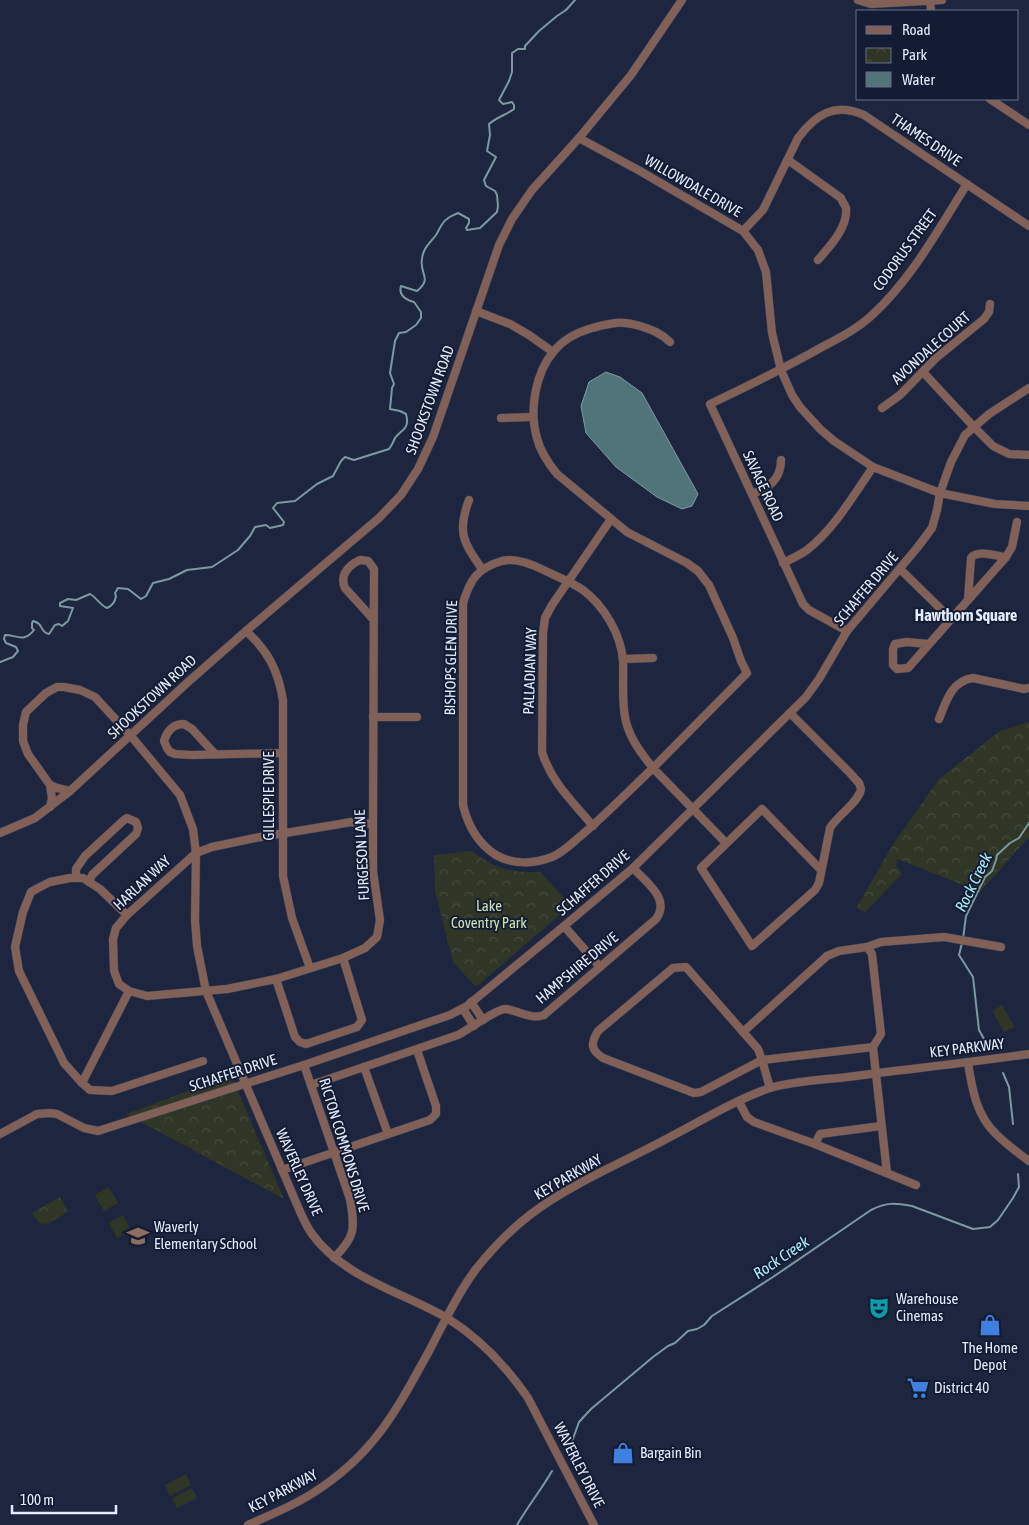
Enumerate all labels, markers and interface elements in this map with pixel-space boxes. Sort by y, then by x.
legend [856,10,1019,100]
text: Road [902,21,931,38]
text: Park [902,46,927,63]
text: Water [902,71,935,88]
street label: THAMES DRIVE [888,110,965,170]
street label: WILLOWDALE DRIVE [642,151,745,220]
street label: CODORUS STREET [869,205,940,294]
street label: AVONDALE COURT [888,308,974,387]
street label: SHOOKSTOWN ROAD [402,343,457,457]
street label: SAVAGE ROAD [740,448,787,524]
street label: SCHAFFER DRIVE [830,548,902,629]
street label: BISHOPS GLEN DRIVE [441,600,460,716]
district label: Hawthorn Square [915,606,1017,624]
street label: PALLADIAN WAY [519,627,540,715]
street label: SHOOKSTOWN ROAD [104,651,199,742]
street label: GILLESPIE DRIVE [260,751,277,841]
street label: FURGESON LANE [351,809,372,901]
street label: SCHAFFER DRIVE [553,846,633,919]
water label: Rock Creek [951,849,995,914]
street label: HARLAN WAY [110,852,174,913]
park label: Lake Coventry Park [451,897,527,931]
street label: HAMPSHIRE DRIVE [532,928,622,1007]
street label: KEY PARKWAY [929,1034,1006,1061]
street label: SCHAFFER DRIVE [187,1050,279,1095]
street label: RICTON COMMONS DRIVE [316,1076,373,1214]
street label: WAVERLEY DRIVE [273,1126,326,1218]
street label: KEY PARKWAY [531,1150,605,1203]
place label: Waverly Elementary School [154,1218,257,1252]
school or university icon: Waverly Elementary School [125,1223,151,1249]
water label: Rock Creek [750,1231,813,1282]
place label: Warehouse Cinemas [896,1290,959,1324]
theatre icon: Warehouse Cinemas [866,1295,892,1321]
shop icon: The Home Depot [977,1312,1003,1338]
place label: The Home Depot [962,1339,1018,1373]
supermarket icon: District 40 [905,1375,931,1401]
place label: District 40 [934,1379,989,1396]
street label: WAVERLEY DRIVE [551,1419,608,1511]
shop icon: Bargain Bin [610,1440,636,1466]
place label: Bargain Bin [640,1444,702,1461]
street label: KEY PARKWAY [246,1465,320,1516]
scale bar [12,1482,116,1514]
text: 100 m [20,1491,54,1508]

